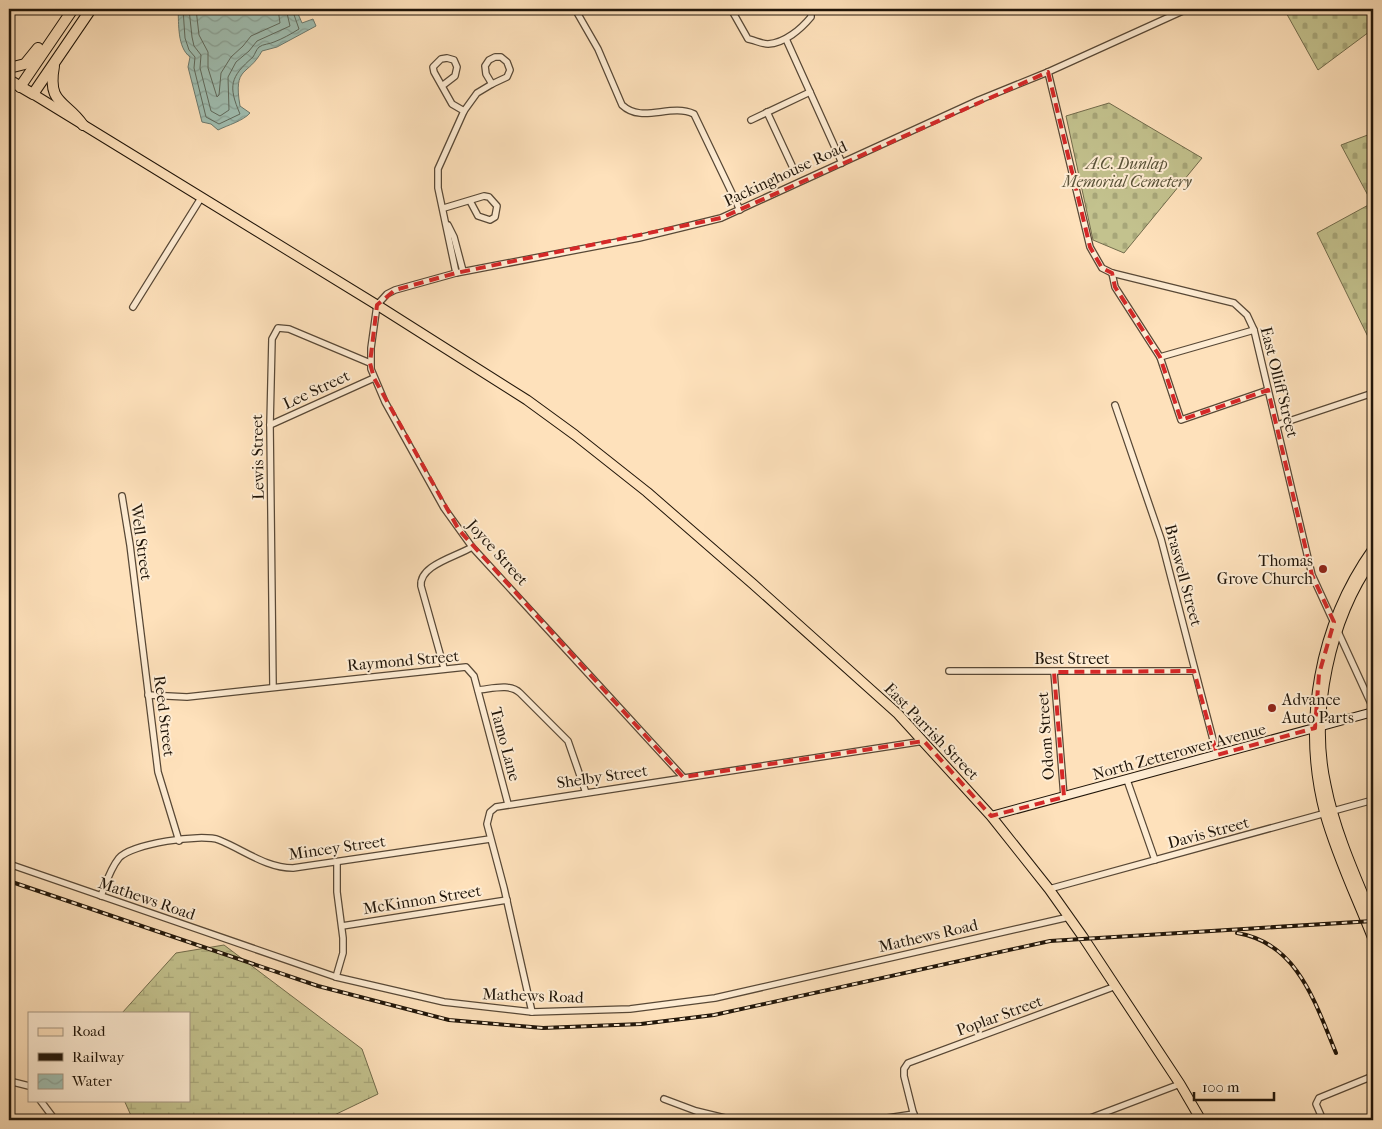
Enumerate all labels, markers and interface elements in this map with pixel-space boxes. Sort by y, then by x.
street label: Packinghouse Road [721,137,850,210]
park label: A.C. Dunlap Memorial Cemetery [1061,154,1192,191]
street label: East Olliff Street [1257,325,1303,440]
street label: Lee Street [280,366,353,413]
street label: Lewis Street [247,414,268,500]
street label: Well Street [127,502,156,582]
street label: Joyce Street [462,514,532,589]
street label: Braswell Street [1161,522,1206,628]
place label: Thomas Grove Church [1217,551,1313,588]
marker: Thomas Grove Church [1317,563,1329,575]
street label: Raymond Street [346,646,460,675]
street label: Best Street [1034,649,1110,668]
street label: Reed Street [150,674,179,758]
street label: East Parrish Street [880,679,983,784]
place label: Advance Auto Parts [1281,690,1354,727]
street label: Odom Street [1033,691,1058,781]
marker: Advance Auto Parts [1266,702,1278,714]
street label: Tamo Lane [487,705,525,783]
street label: North Zetterower Avenue [1090,719,1268,784]
street label: Shelby Street [555,761,649,792]
street label: Davis Street [1165,812,1251,852]
street label: Mincey Street [287,831,387,864]
street label: Mathews Road [96,873,198,924]
street label: McKinnon Street [362,881,483,918]
street label: Mathews Road [877,915,980,956]
street label: Mathews Road [482,984,584,1007]
street label: Poplar Street [954,991,1045,1040]
legend [28,1012,190,1102]
text: Road [72,1022,106,1040]
text: Railway [72,1048,125,1066]
scale bar [1194,1069,1274,1101]
text: Water [71,1072,112,1090]
text: 100 m [1202,1078,1240,1096]

